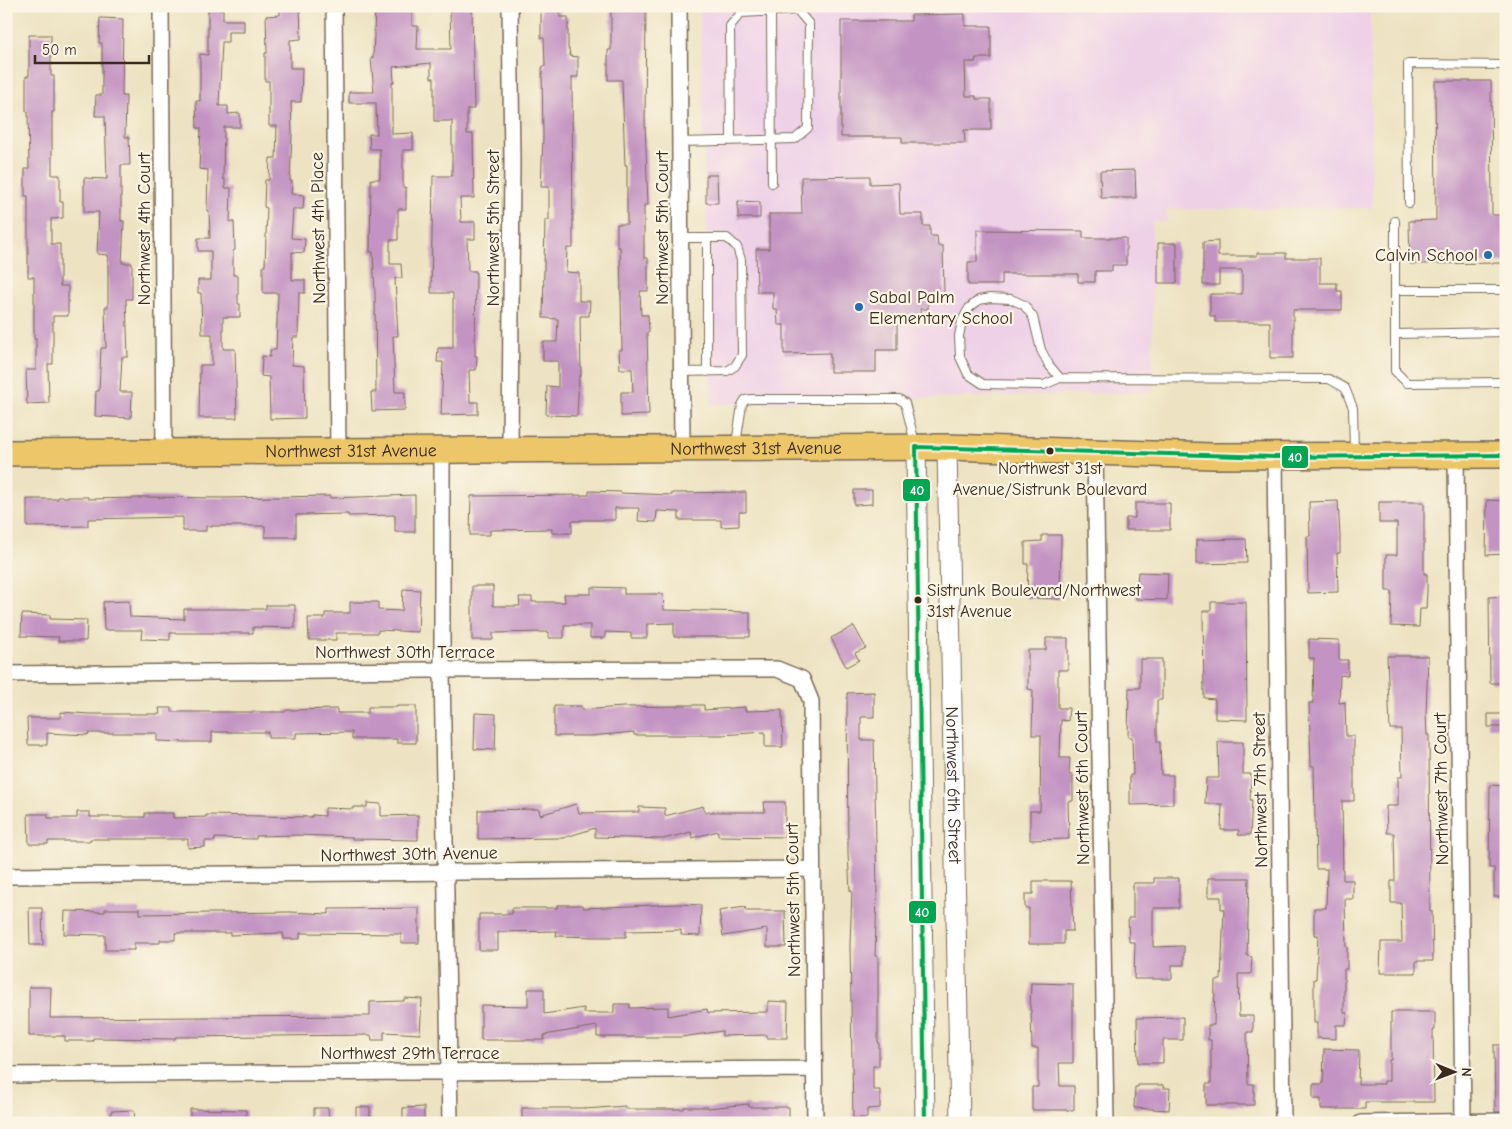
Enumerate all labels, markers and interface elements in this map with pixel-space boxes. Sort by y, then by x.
scale bar [35,32,149,64]
text: 50 m [42,41,77,59]
street label: Northwest 5th Street [483,149,504,307]
street label: Northwest 5th Court [652,150,673,305]
street label: Northwest 4th Court [134,152,155,306]
street label: Northwest 4th Place [307,152,330,304]
place label: Calvin School [1375,245,1478,266]
marker: Calvin School [1482,249,1494,261]
place label: Sabal Palm Elementary School [869,287,1013,329]
marker: Sabal Palm Elementary School [853,301,865,313]
street label: Northwest 31st Avenue [670,438,842,460]
street label: Northwest 31st Avenue [265,440,437,462]
line badge: 40 [1281,445,1309,469]
marker: Northwest 31st Avenue/Sistrunk Boulevard [1045,446,1055,456]
text: 40 [1288,449,1302,466]
place label: Northwest 31st Avenue/Sistrunk Boulevard [953,459,1147,499]
line badge: 40 [902,478,931,502]
text: 40 [910,482,924,499]
place label: Sistrunk Boulevard/Northwest 31st Avenue [927,581,1142,621]
marker: Sistrunk Boulevard/Northwest 31st Avenue [913,595,923,605]
street label: Northwest 30th Terrace [315,642,495,663]
street label: Northwest 6th Street [941,706,965,865]
street label: Northwest 6th Court [1071,710,1094,865]
street label: Northwest 7th Street [1249,711,1272,868]
street label: Northwest 7th Court [1430,712,1453,866]
street label: Northwest 5th Court [782,822,805,977]
street label: Northwest 30th Avenue [320,842,498,867]
line badge: 40 [908,900,937,924]
text: 40 [915,904,929,921]
street label: Northwest 29th Terrace [320,1043,500,1064]
north arrow [1430,1046,1480,1096]
text: N [1458,1068,1475,1077]

